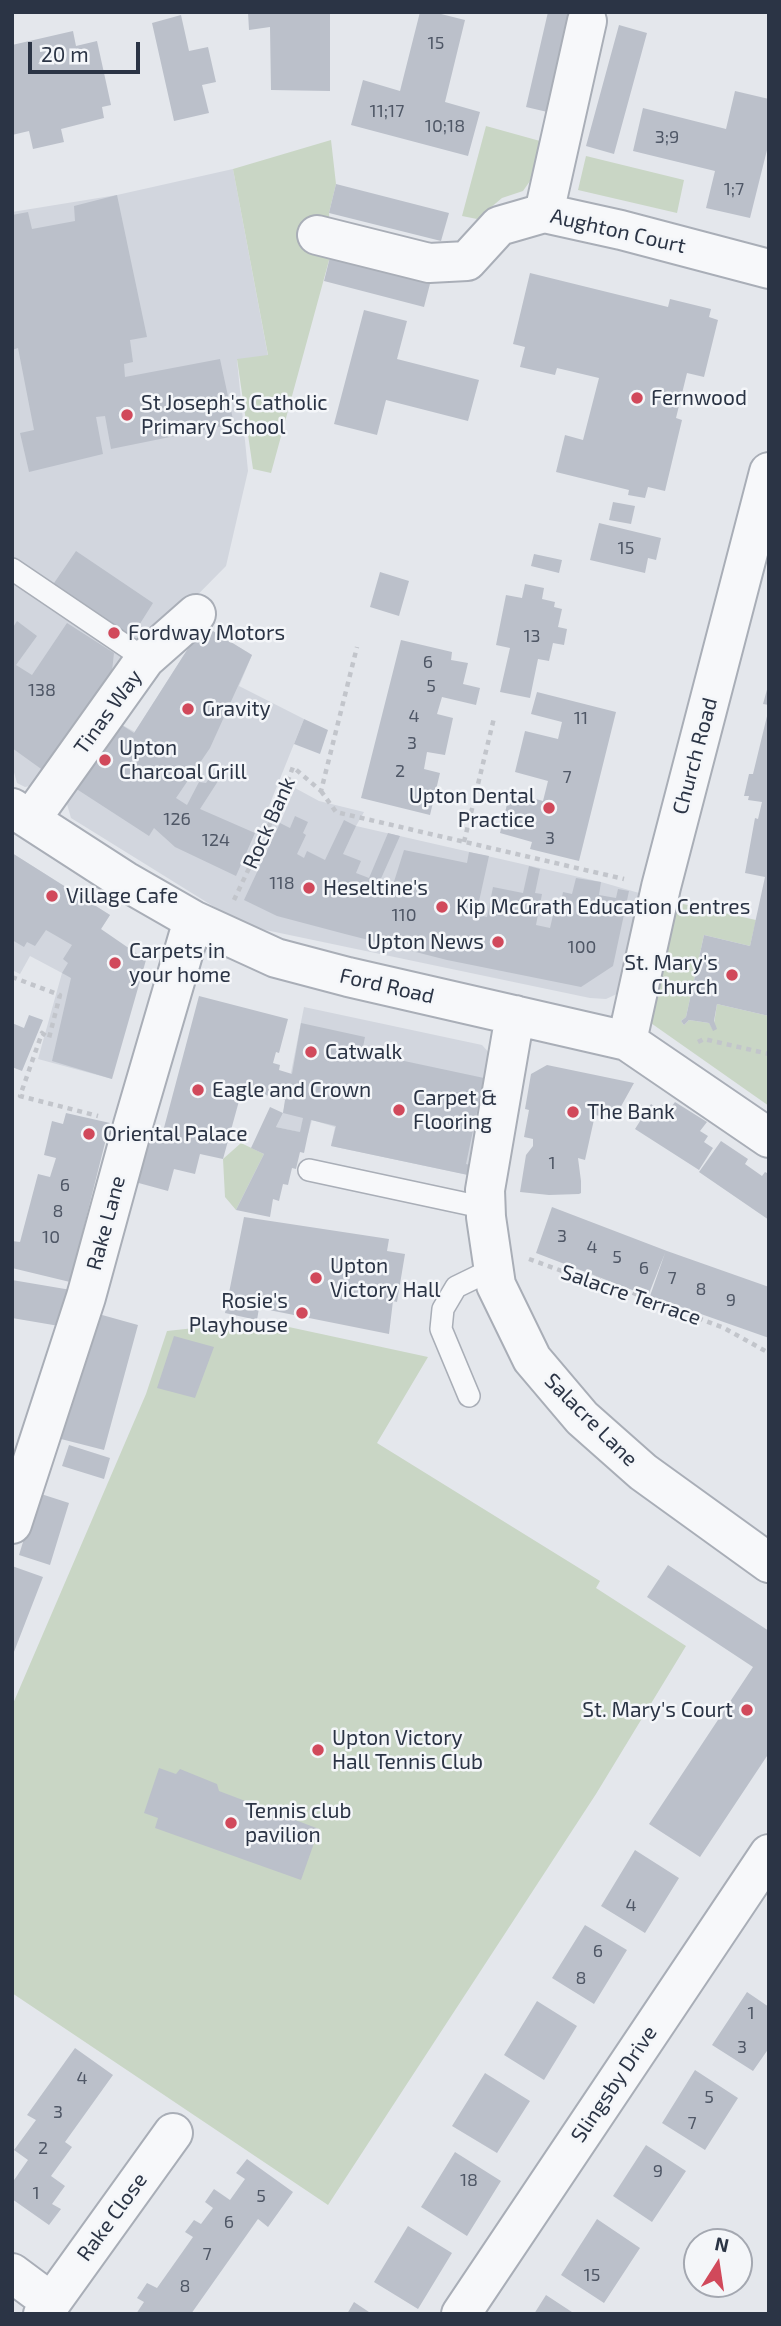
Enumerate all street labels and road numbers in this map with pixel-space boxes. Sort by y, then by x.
street label: Aughton Court [548,203,688,259]
street label: Tinas Way [69,665,147,759]
street label: Church Road [667,695,723,817]
street label: Rock Bank [238,773,300,873]
street label: Ford Road [337,963,437,1009]
street label: Rake Lane [81,1173,131,1273]
street label: Salacre Terrace [558,1259,704,1331]
street label: Salacre Lane [539,1368,643,1472]
street label: Slingsby Drive [566,2021,662,2147]
street label: Rake Close [72,2168,152,2266]

